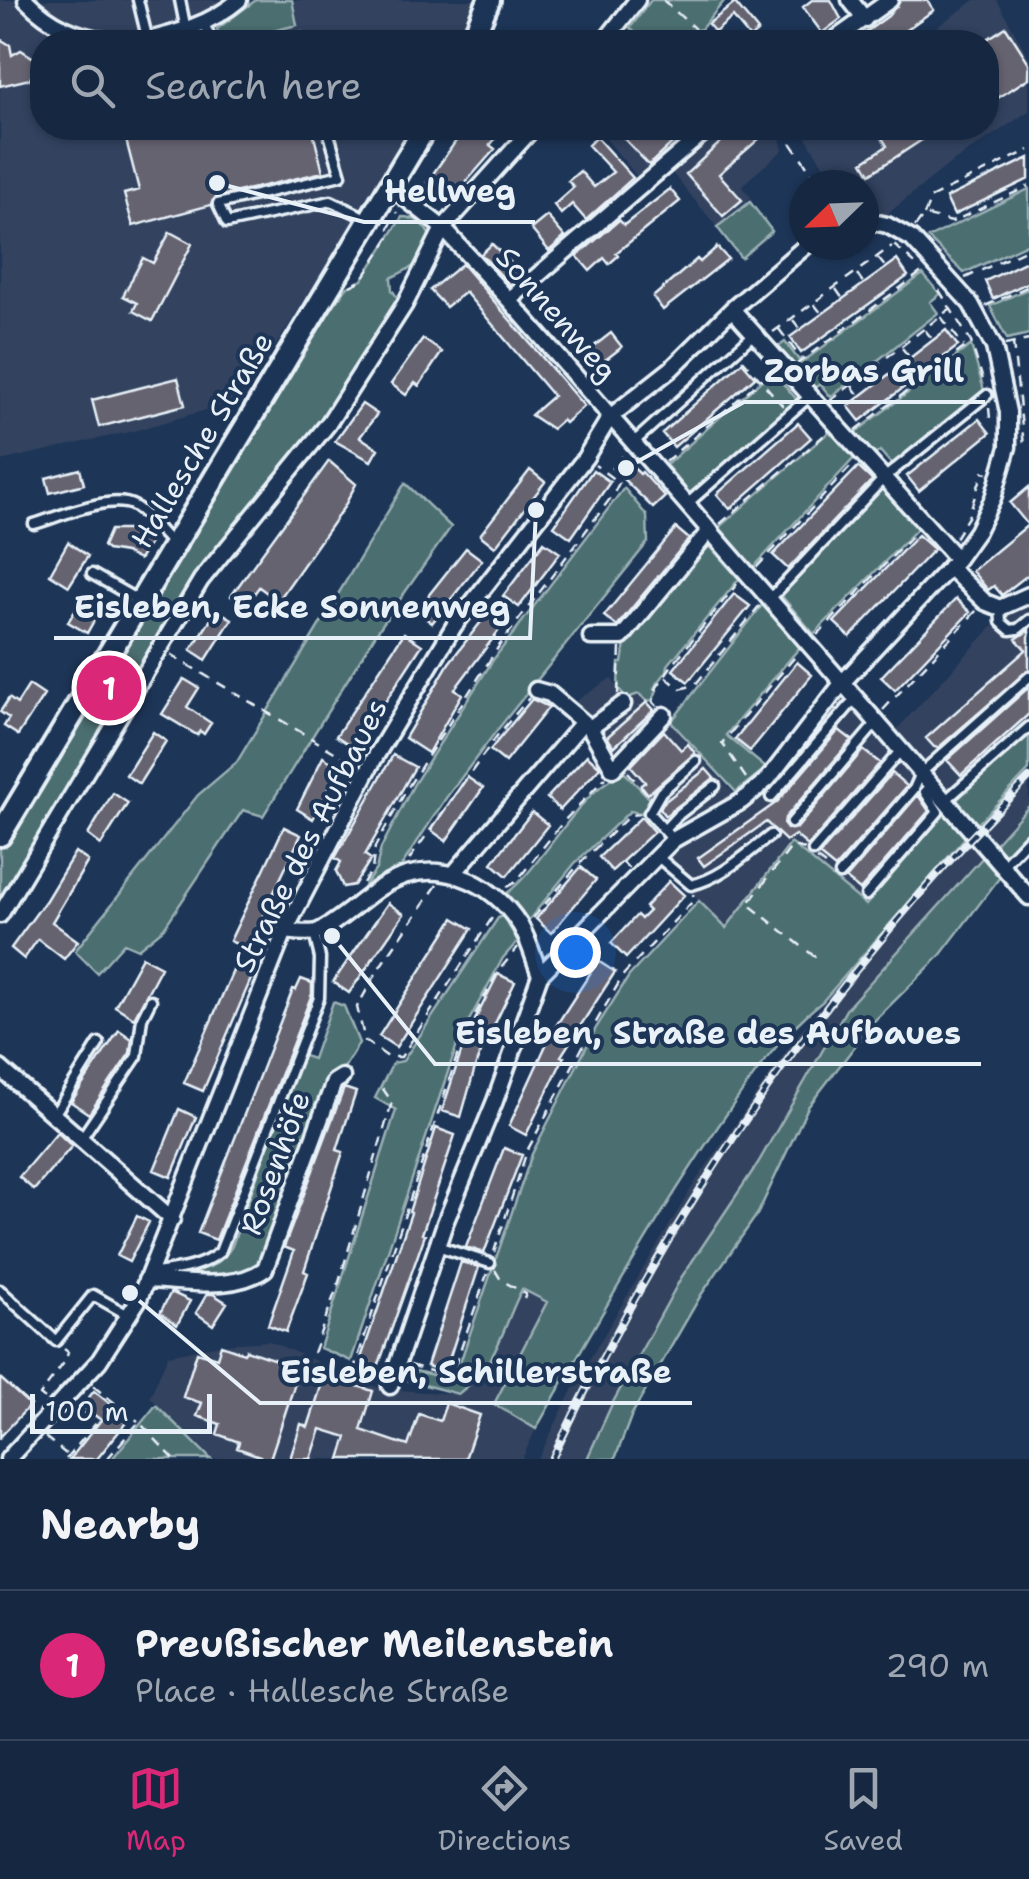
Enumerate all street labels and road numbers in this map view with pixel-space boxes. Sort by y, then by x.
street label: Sonnenweg [487,238,627,390]
street label: Hallesche Straße [121,324,283,556]
street label: Straße des Aufbaues [223,691,397,979]
street label: Rosenhöfe [230,1086,320,1240]

